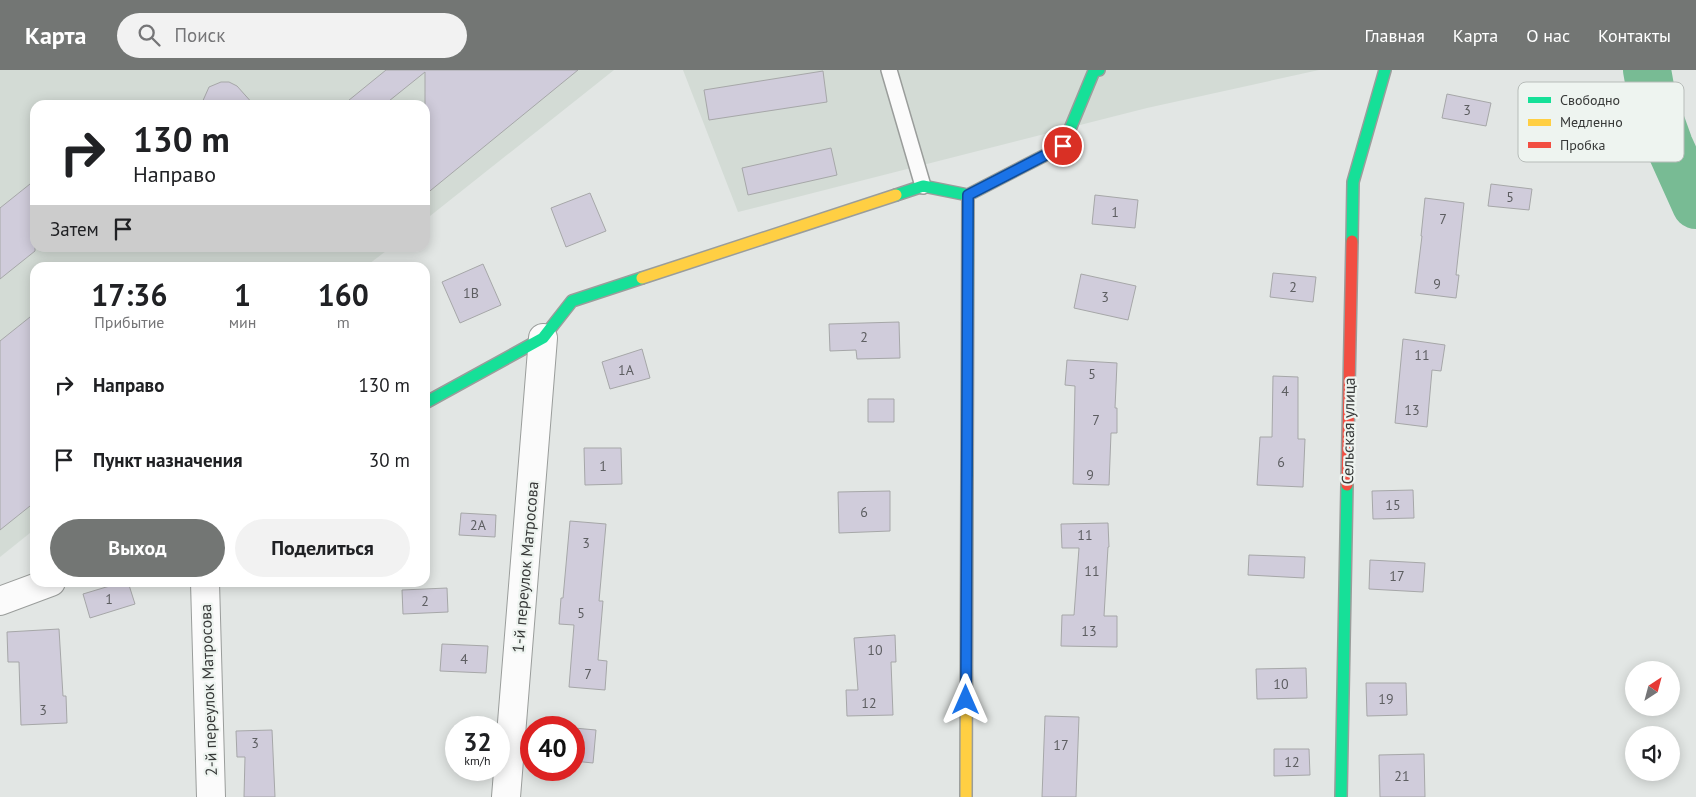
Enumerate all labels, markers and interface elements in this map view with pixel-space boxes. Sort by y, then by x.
search box [117,13,467,58]
text: Карта [25,20,87,51]
icon: search [135,21,163,49]
text: Поиск [175,23,225,47]
text: Главная [1364,24,1425,47]
text: Карта [1453,24,1498,47]
text: О нас [1526,24,1570,47]
text: Контакты [1598,24,1671,47]
legend [1518,82,1684,162]
text: Свободно [1560,91,1620,109]
house number: 3 [1463,101,1471,119]
text: Медленно [1560,113,1623,131]
text: 130 m [133,116,230,162]
icon: right [50,120,115,185]
pin [1042,125,1084,167]
icon: arrive [1049,132,1077,160]
text: Пробка [1560,136,1605,154]
text: Направо [133,160,216,188]
house number: 5 [1506,188,1514,206]
house number: 1 [1111,203,1119,221]
house number: 7 [1439,210,1447,228]
icon: arrive [109,215,137,243]
text: Затем [50,217,99,241]
text: 17:36 [91,275,167,314]
text: 1 [234,275,251,314]
text: 160 [318,275,369,314]
house number: 9 [1433,275,1441,293]
house number: 2 [1289,278,1297,296]
house number: 1В [463,284,479,302]
house number: 3 [1101,288,1109,306]
text: Прибытие [94,312,165,332]
text: мин [229,312,256,332]
text: m [337,312,350,332]
house number: 2 [860,328,868,346]
house number: 11 [1414,346,1430,364]
house number: 1А [618,361,635,379]
house number: 5 [1088,365,1096,383]
icon: right [50,371,78,399]
text: Направо [93,373,164,397]
text: 130 m [358,373,410,397]
street label: Сельская улица [1337,377,1359,485]
house number: 4 [1281,382,1289,400]
house number: 13 [1404,401,1420,419]
house number: 7 [1092,411,1100,429]
icon: arrive [50,446,78,474]
text: Пункт назначения [93,448,243,472]
text: 30 m [369,448,410,472]
house number: 6 [1277,453,1285,471]
house number: 1 [599,457,607,475]
house number: 9 [1086,466,1094,484]
street label: 1-й переулок Матросова [508,480,542,654]
house number: 15 [1385,496,1401,514]
house number: 6 [860,503,868,521]
house number: 2А [470,516,487,534]
button: Выход [50,519,225,577]
button: Поделиться [235,519,410,577]
house number: 11 [1077,526,1093,544]
house number: 3 [582,534,590,552]
house number: 11 [1084,562,1100,580]
house number: 17 [1389,567,1405,585]
house number: 1 [105,590,113,608]
house number: 2 [421,592,429,610]
street label: 2-й переулок Матросова [195,604,221,776]
house number: 5 [577,604,585,622]
house number: 13 [1081,622,1097,640]
house number: 10 [867,641,883,659]
house number: 4 [460,650,468,668]
north arrow [1625,661,1680,716]
map controls [1625,661,1680,781]
house number: 7 [584,665,592,683]
position arrow [939,673,991,725]
house number: 10 [1273,675,1289,693]
house number: 19 [1378,690,1394,708]
house number: 12 [861,694,877,712]
house number: 3 [39,701,47,719]
speed limit sign: 40 [520,716,585,781]
text: 32 [463,726,492,758]
button: sound [1625,726,1680,781]
house number: 3 [251,734,259,752]
house number: 17 [1053,736,1069,754]
text: km/h [464,753,491,768]
house number: 12 [1284,753,1300,771]
house number: 21 [1394,767,1410,785]

